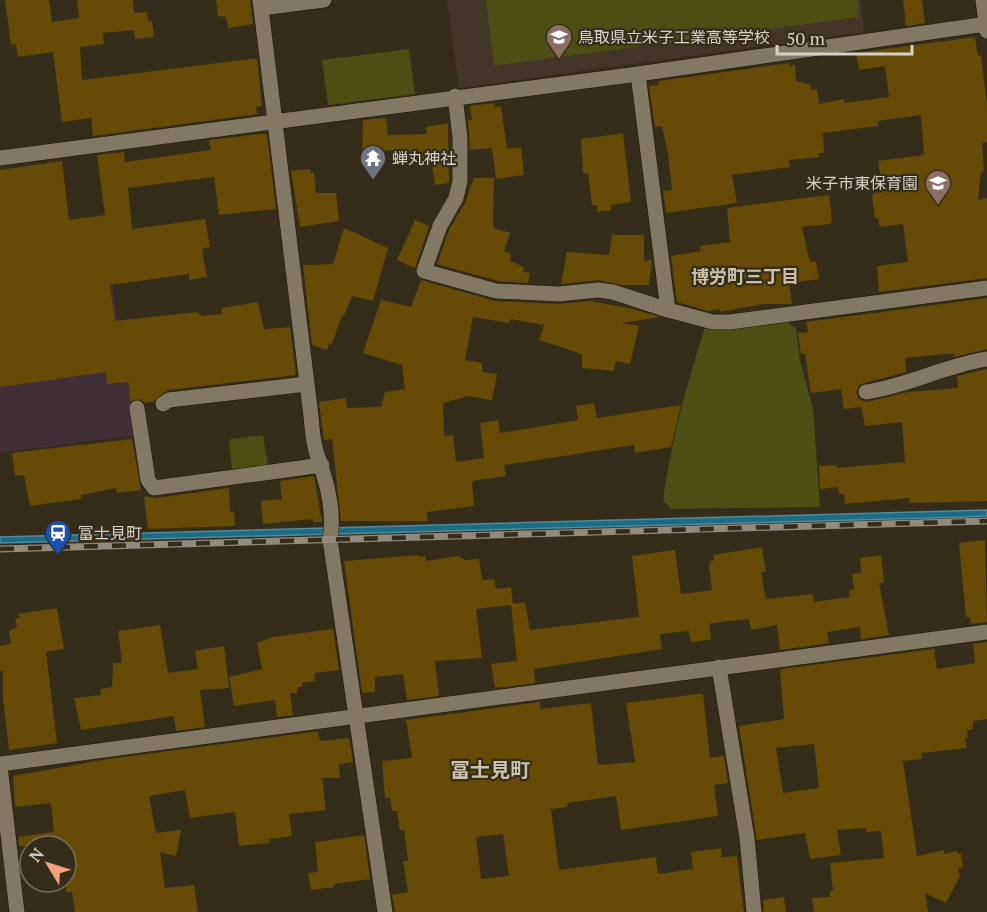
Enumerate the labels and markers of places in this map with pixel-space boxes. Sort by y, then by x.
school or university icon: 鳥取県立米子工業高等学校 [544,22,574,60]
place label: 鳥取県立米子工業高等学校 [578,26,770,48]
temple icon: 蝉丸神社 [358,143,388,181]
place label: 蝉丸神社 [392,147,456,169]
school or university icon: 米子市東保育園 [923,168,953,206]
place label: 米子市東保育園 [806,172,918,194]
station icon: 富士見町 [43,518,73,556]
place label: 富士見町 [78,522,142,544]

